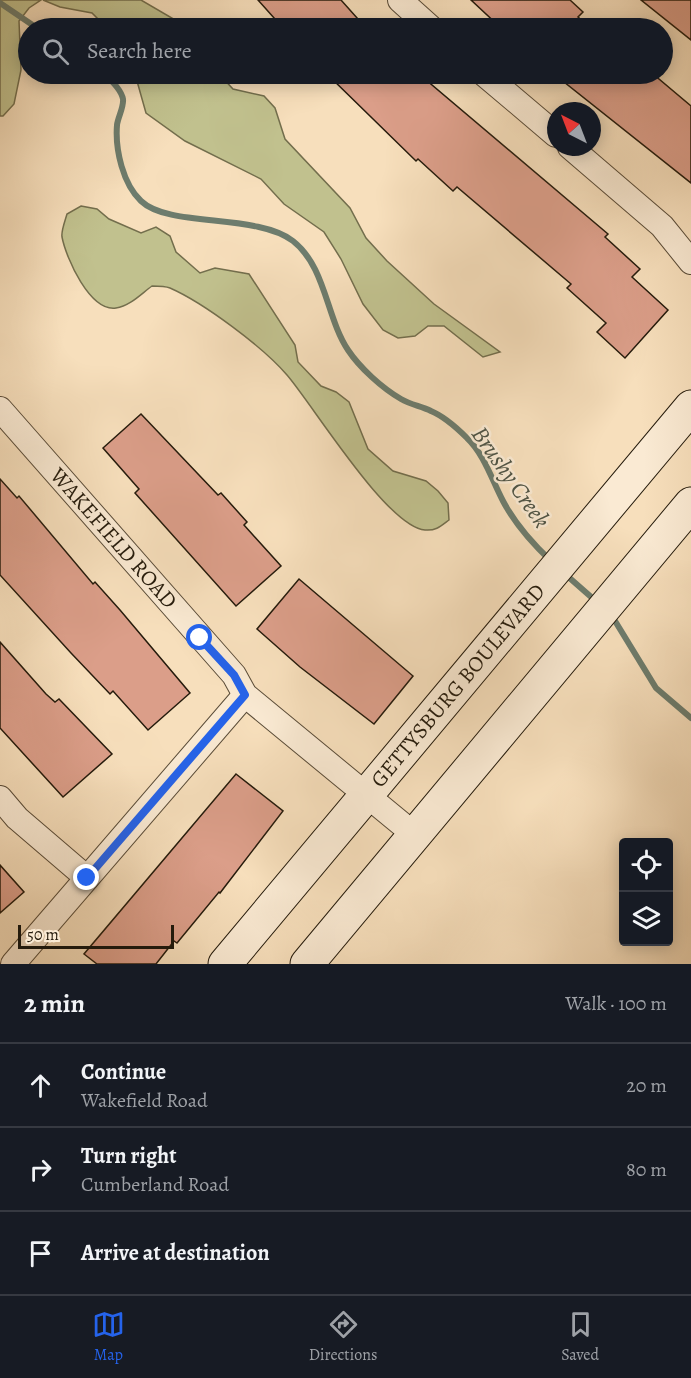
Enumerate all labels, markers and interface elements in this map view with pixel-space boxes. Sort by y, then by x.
search box [18,18,673,84]
icon: search [39,35,72,68]
text: Search here [87,36,192,66]
north arrow [547,102,601,156]
water label: Brushy Creek [464,420,558,535]
street label: WAKEFIELD ROAD [43,460,184,615]
street label: GETTYSBURG BOULEVARD [364,577,552,794]
route start [186,624,212,650]
map controls [619,838,673,946]
button: locate [619,838,673,892]
route end [73,864,99,890]
button: layers [619,892,673,946]
scale bar [18,922,174,950]
text: 50 m [27,924,59,946]
text: 2 min [24,986,85,1021]
text: Walk · 100 m [565,990,667,1017]
text: Continue [81,1057,166,1087]
icon: ahead [24,1069,57,1102]
text: 20 m [626,1072,667,1099]
text: Wakefield Road [81,1087,208,1114]
text: Turn right [81,1141,177,1171]
icon: right [24,1153,57,1186]
text: 80 m [626,1156,667,1183]
text: Cumberland Road [81,1171,229,1198]
icon: arrive [24,1237,57,1270]
text: Arrive at destination [81,1238,270,1268]
tab: Map [92,1308,125,1366]
tab: Directions [309,1308,377,1366]
tab: Saved [561,1308,599,1366]

